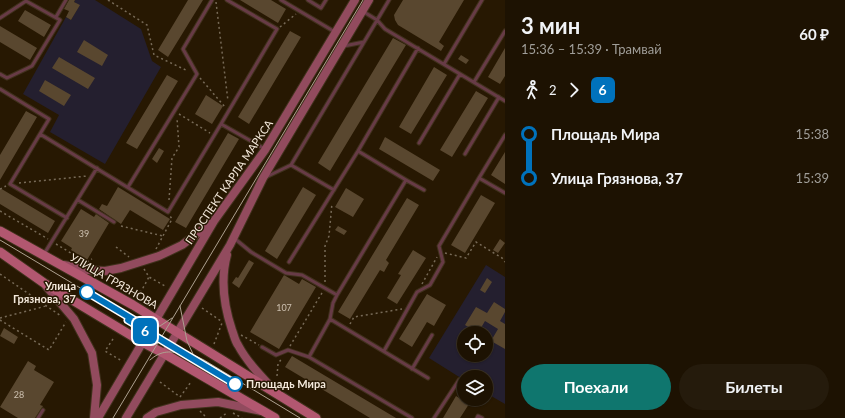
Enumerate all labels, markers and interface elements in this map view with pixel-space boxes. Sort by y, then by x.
text: 3 мин [521,12,580,39]
text: 60 ₽ [799,25,829,43]
text: 15:36 – 15:39 · Трамвай [521,41,662,57]
icon: walk [521,79,543,101]
icon: forward [563,79,585,101]
text: 6 [599,81,607,98]
text: 2 [549,82,557,98]
street label: ПРОСПЕКТ КАРЛА МАРКСА [182,117,275,246]
text: Площадь Мира [551,125,660,143]
text: 15:38 [796,126,829,142]
text: Улица Грязнова, 37 [551,169,683,187]
text: 15:39 [796,170,829,186]
house number: 39 [79,228,89,239]
street label: УЛИЦА ГРЯЗНОВА [68,250,161,311]
place label: Улица Грязнова, 37 [13,279,76,305]
marker: Улица Грязнова, 37 [79,284,95,300]
house number: 107 [276,302,292,313]
line badge: 6 [132,318,158,344]
text: 6 [141,322,149,339]
map controls [457,326,493,406]
button: locate [457,326,493,362]
button: Поехали [521,364,671,410]
button: Билеты [679,364,829,410]
button: layers [457,370,493,406]
marker: Площадь Мира [227,376,243,392]
place label: Площадь Мира [246,377,326,390]
house number: 28 [14,389,24,400]

